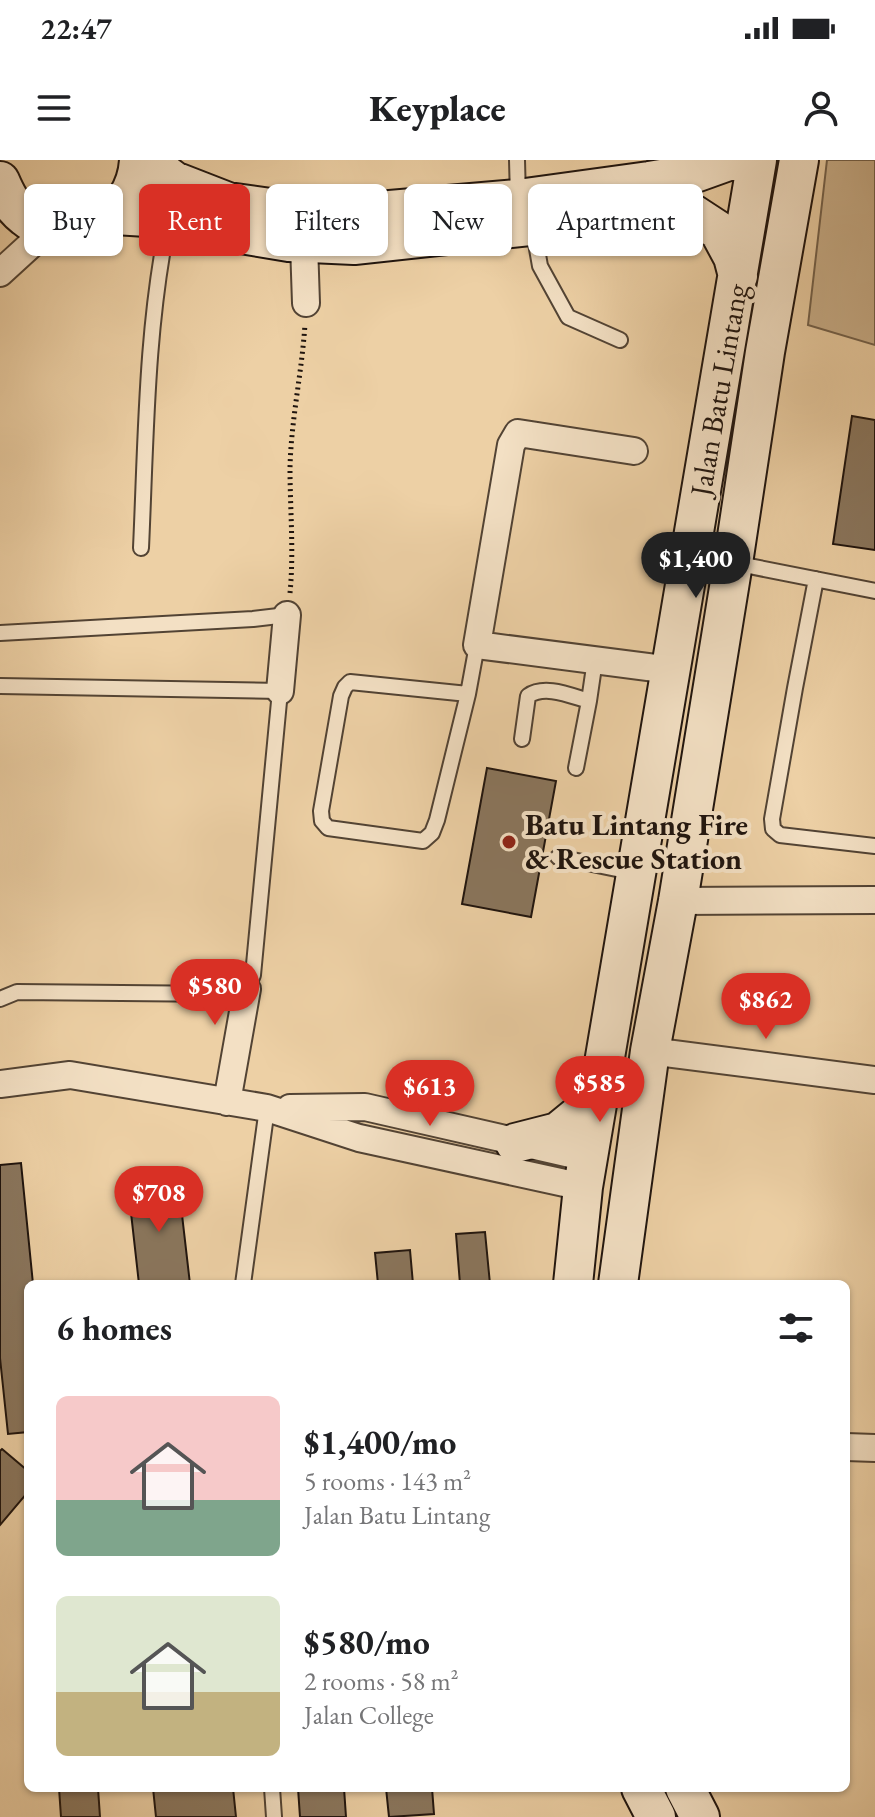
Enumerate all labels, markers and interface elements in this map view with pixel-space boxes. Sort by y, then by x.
text: 22:47 [40,9,112,48]
text: Keyplace [369,85,506,132]
icon: menu [32,86,76,130]
icon: person [799,86,843,130]
chip: Buy [24,184,123,256]
chip: Rent [139,184,250,256]
chip: Filters [266,184,388,256]
chip: New [404,184,512,256]
chip: Apartment [528,184,703,256]
street label: Jalan Batu Lintang [680,280,757,502]
pin: $1,400 [631,532,761,600]
text: $1,400 [659,541,733,575]
place label: Batu Lintang Fire & Rescue Station [525,805,748,878]
marker: Batu Lintang Fire & Rescue Station [500,833,518,851]
pin: $580 [168,959,262,1027]
text: $580 [188,968,242,1002]
pin: $862 [719,973,813,1041]
text: $862 [739,982,793,1016]
pin: $585 [553,1056,647,1124]
pin: $613 [383,1060,477,1128]
text: $585 [573,1065,627,1099]
text: $613 [403,1069,457,1103]
pin: $708 [112,1166,206,1234]
text: $708 [132,1175,186,1209]
text: 6 homes [56,1306,172,1350]
icon: filters [774,1306,818,1350]
text: $1,400/mo [304,1420,456,1464]
icon: home [120,1428,216,1524]
text: 5 rooms · 143 m² [304,1464,471,1498]
text: Jalan Batu Lintang [304,1498,490,1532]
text: $580/mo [304,1620,430,1664]
icon: home [120,1628,216,1724]
text: 2 rooms · 58 m² [304,1664,459,1698]
text: Jalan College [304,1698,434,1732]

